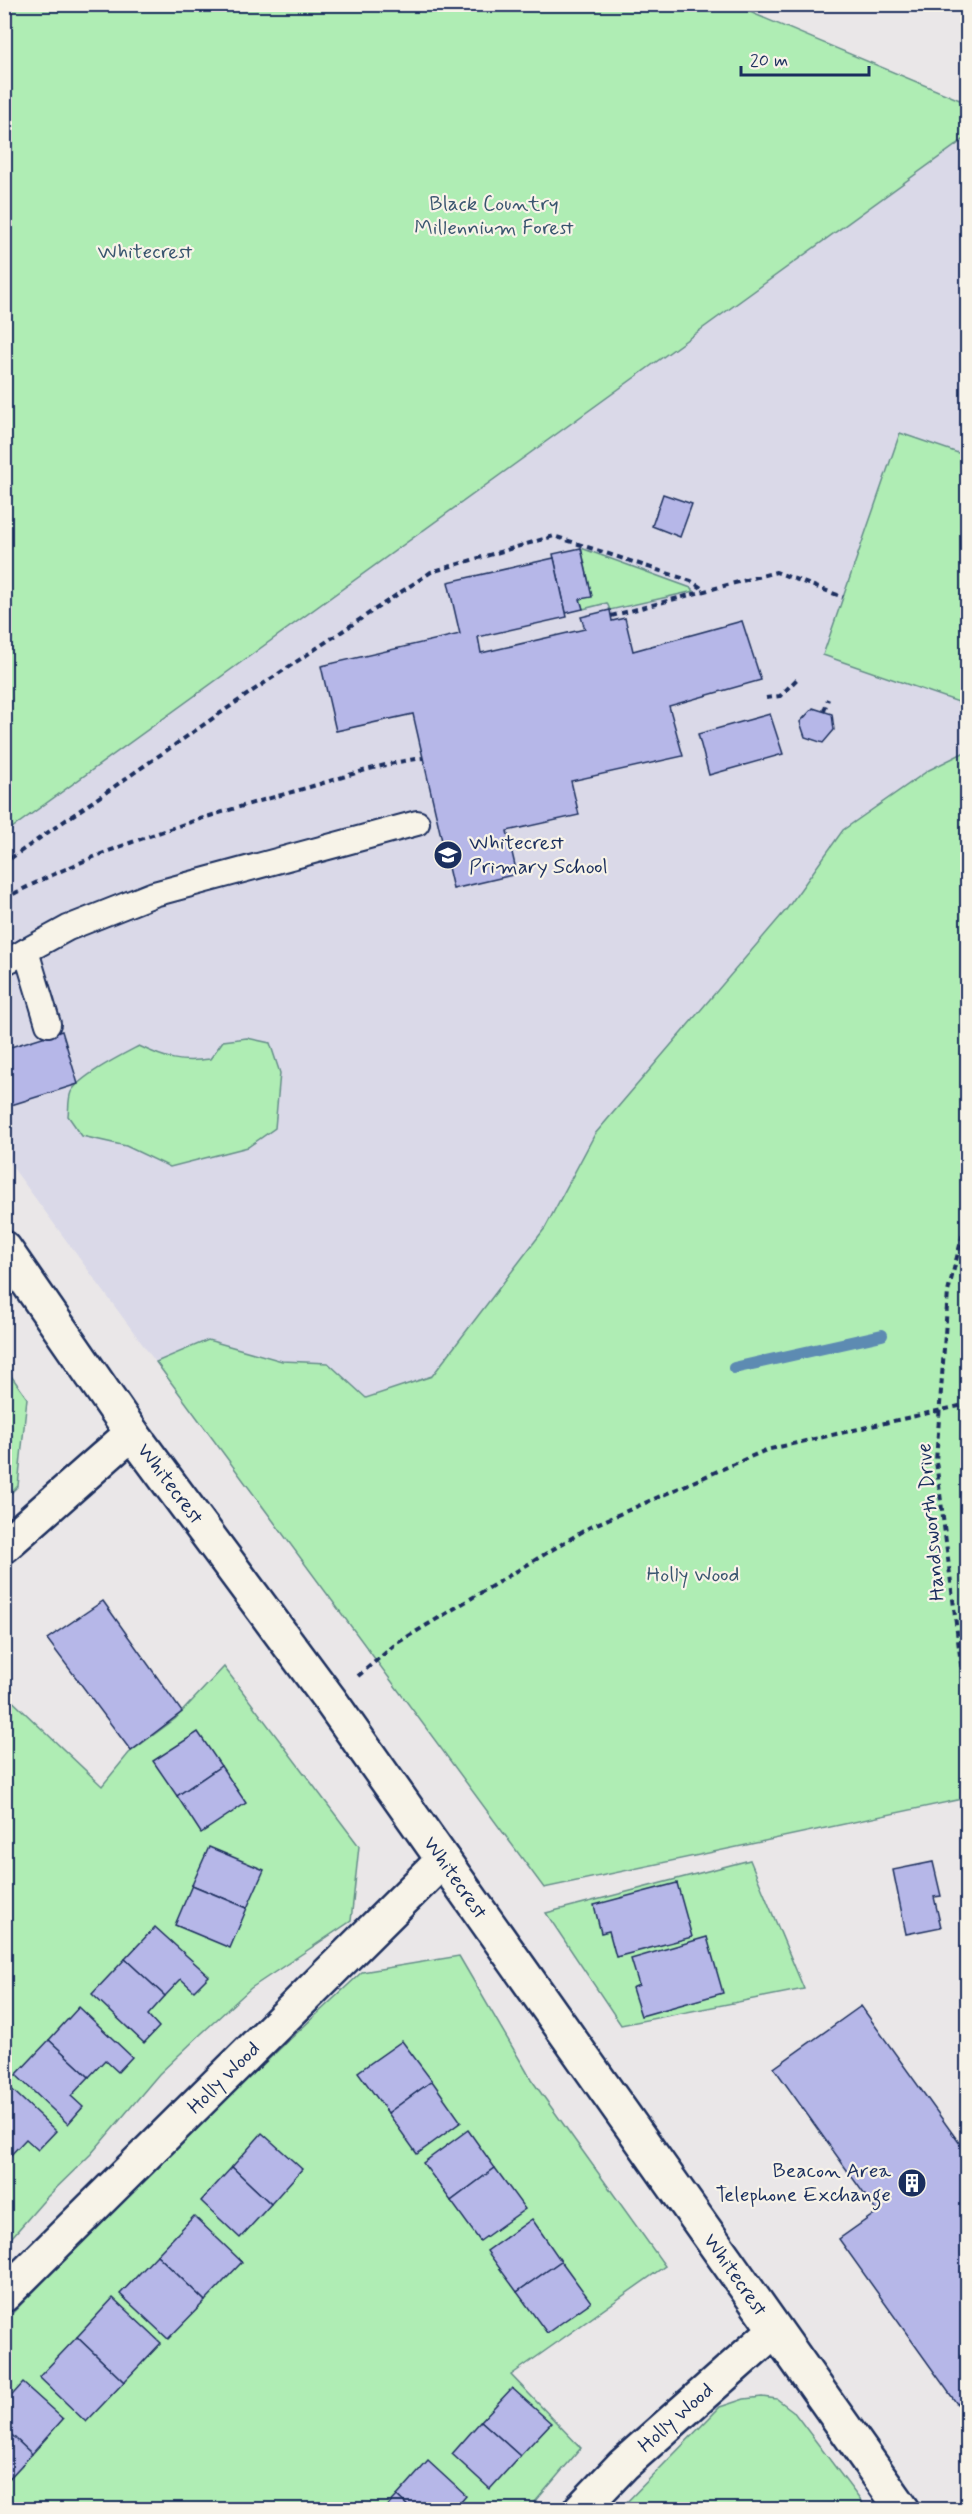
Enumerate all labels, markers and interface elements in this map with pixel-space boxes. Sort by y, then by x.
scale bar [741,39,868,77]
text: 20 m [750,49,788,73]
park label: Black Country Millennium Forest [414,190,574,242]
park label: Whitecrest [97,238,193,266]
place label: Whitecrest Primary School [469,829,608,881]
school or university icon: Whitecrest Primary School [432,839,464,871]
street label: Whitecrest [130,1438,210,1531]
street label: Handsworth Drive [910,1442,952,1602]
park label: Holly Wood [647,1561,739,1589]
street label: Whitecrest [416,1831,494,1925]
street label: Holly Wood [181,2035,267,2121]
place label: Beacon Area Telephone Exchange [716,2157,891,2211]
building icon: Beacon Area Telephone Exchange [896,2167,928,2199]
street label: Whitecrest [696,2228,774,2322]
street label: Holly Wood [632,2377,720,2459]

